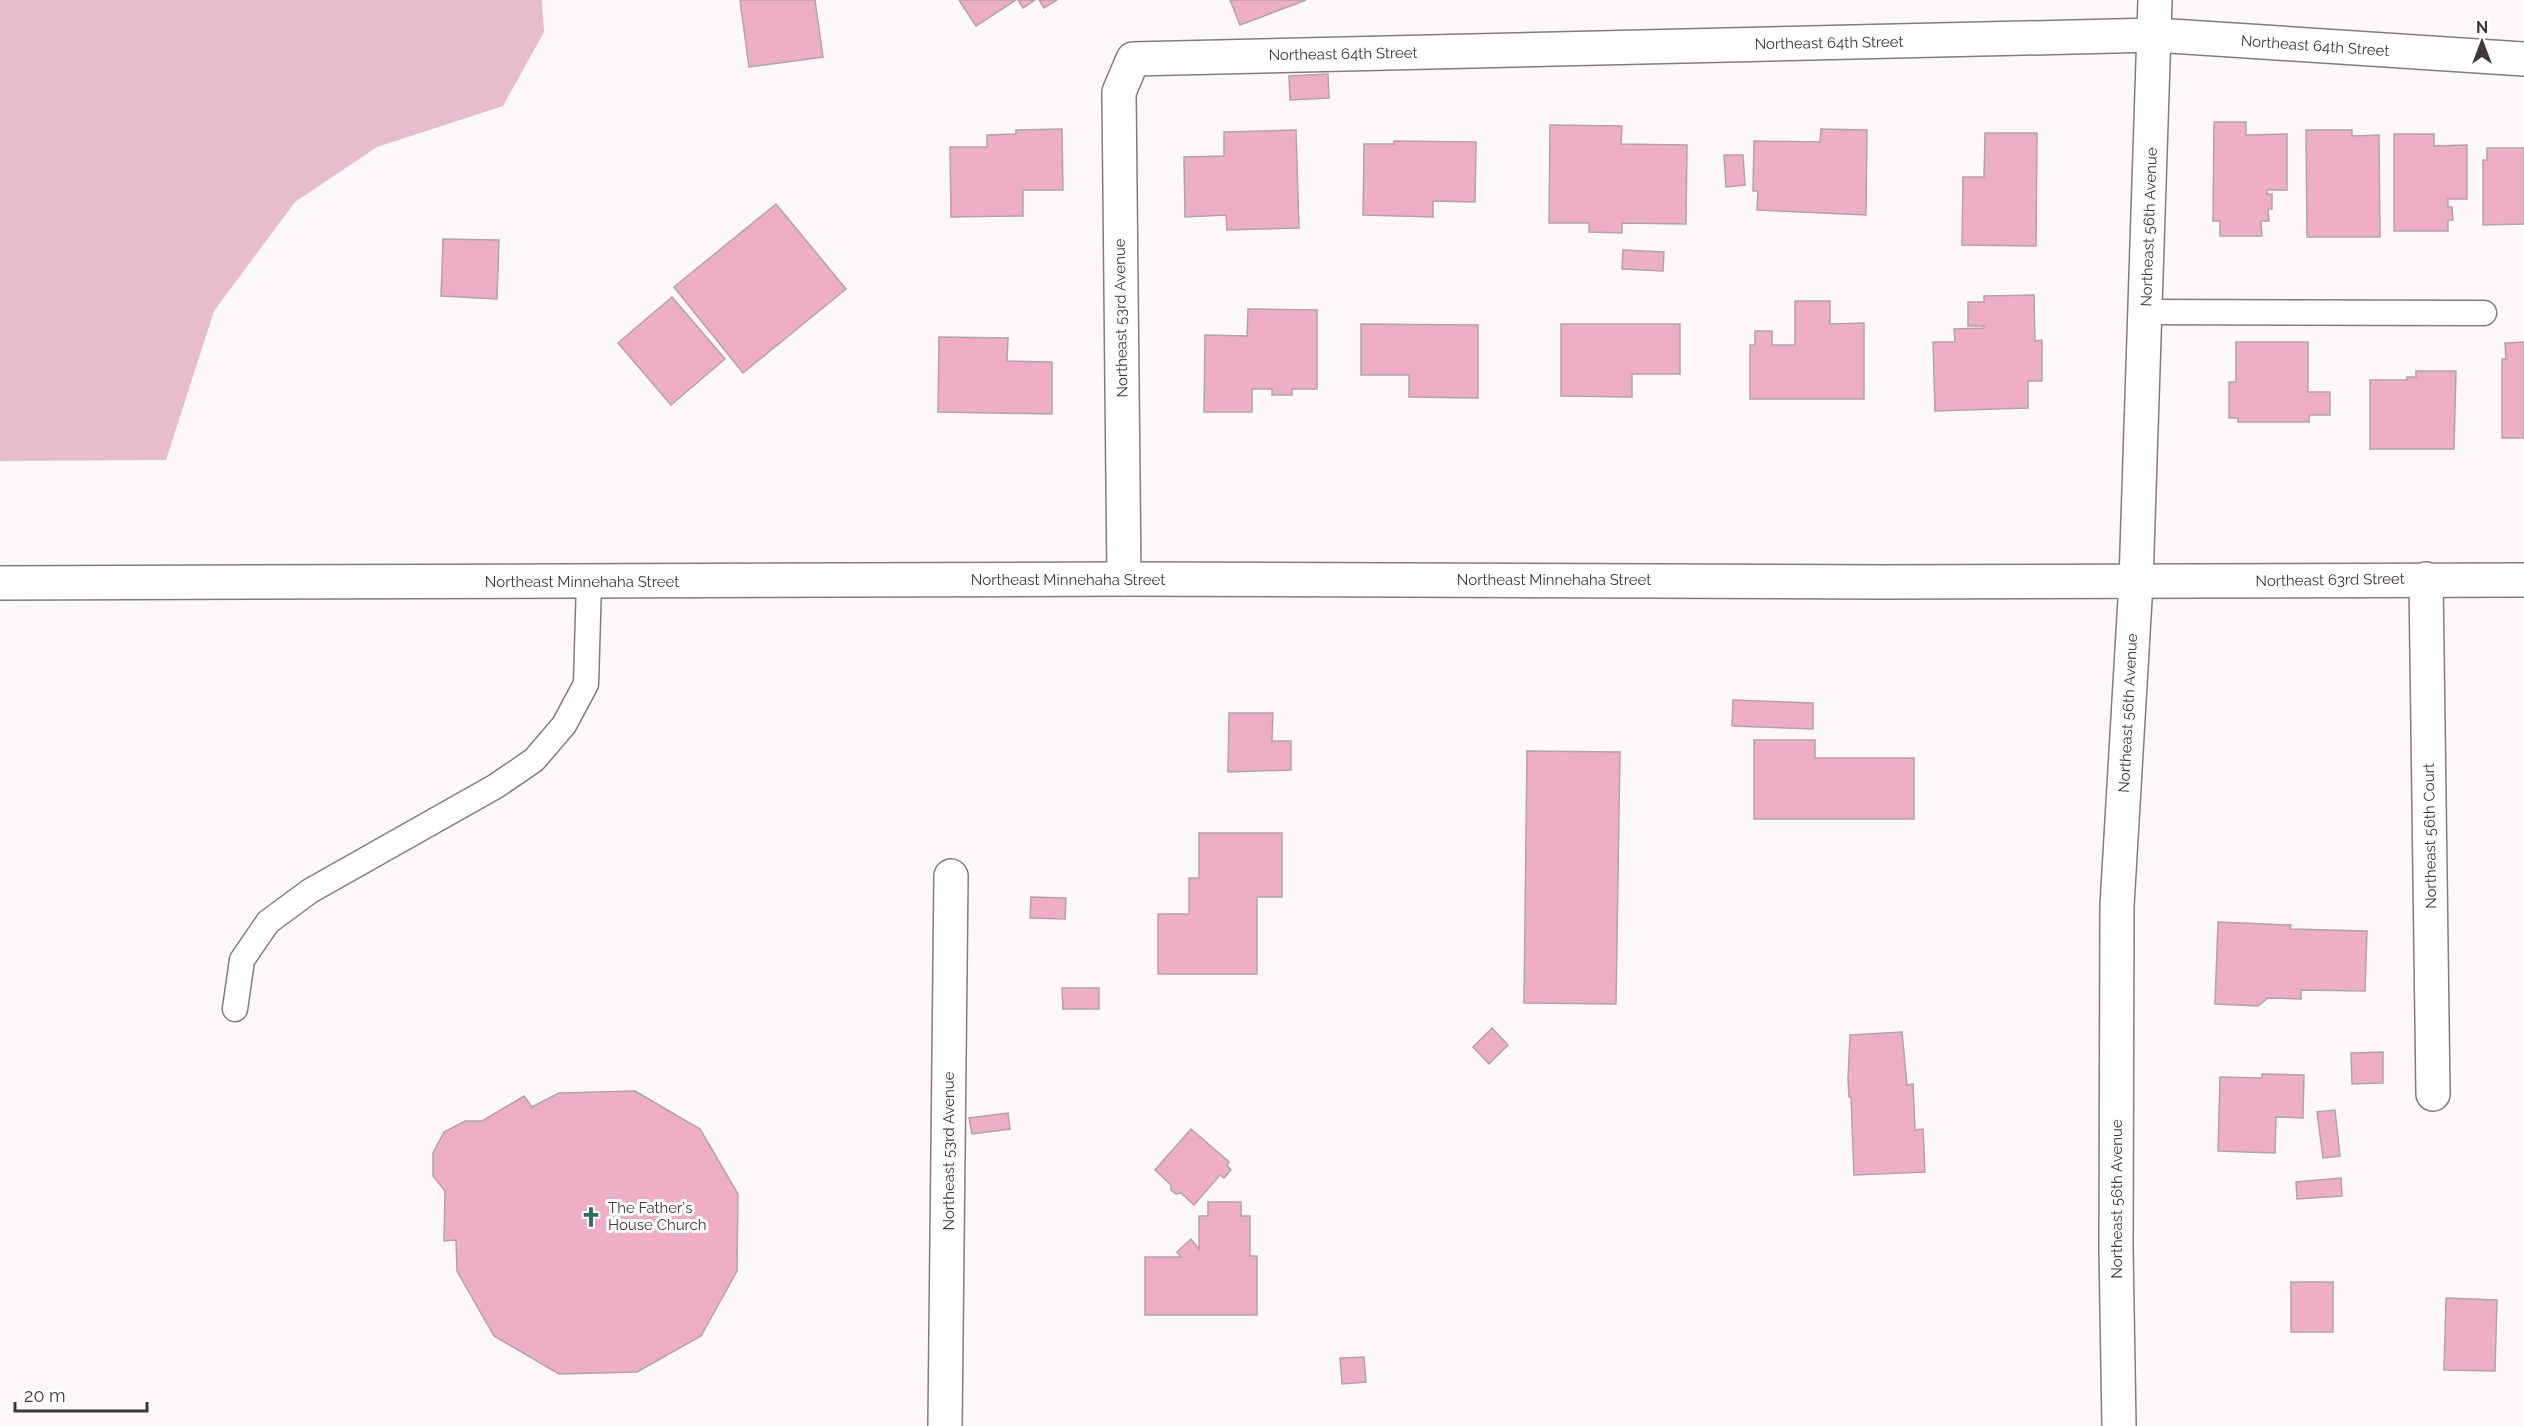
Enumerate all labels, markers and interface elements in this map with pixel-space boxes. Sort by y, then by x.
north arrow [2452,12,2512,72]
text: N [2476,18,2488,37]
street label: Northeast 64th Street [2240,32,2390,60]
street label: Northeast 64th Street [1754,33,1904,53]
street label: Northeast 64th Street [1268,44,1418,64]
street label: Northeast 56th Avenue [2137,147,2161,307]
street label: Northeast 53rd Avenue [1111,238,1131,398]
street label: Northeast 63rd Street [2255,570,2405,590]
street label: Northeast Minnehaha Street [971,571,1165,589]
street label: Northeast Minnehaha Street [1457,571,1651,589]
street label: Northeast Minnehaha Street [485,573,679,591]
street label: Northeast 56th Avenue [2115,633,2141,793]
street label: Northeast 56th Court [2420,763,2440,909]
street label: Northeast 53rd Avenue [940,1071,958,1231]
street label: Northeast 56th Avenue [2108,1119,2126,1279]
place label: The Father's House Church [608,1199,707,1234]
church icon: The Father's House Church [579,1205,603,1229]
scale bar [15,1375,147,1413]
text: 20 m [24,1385,66,1406]

